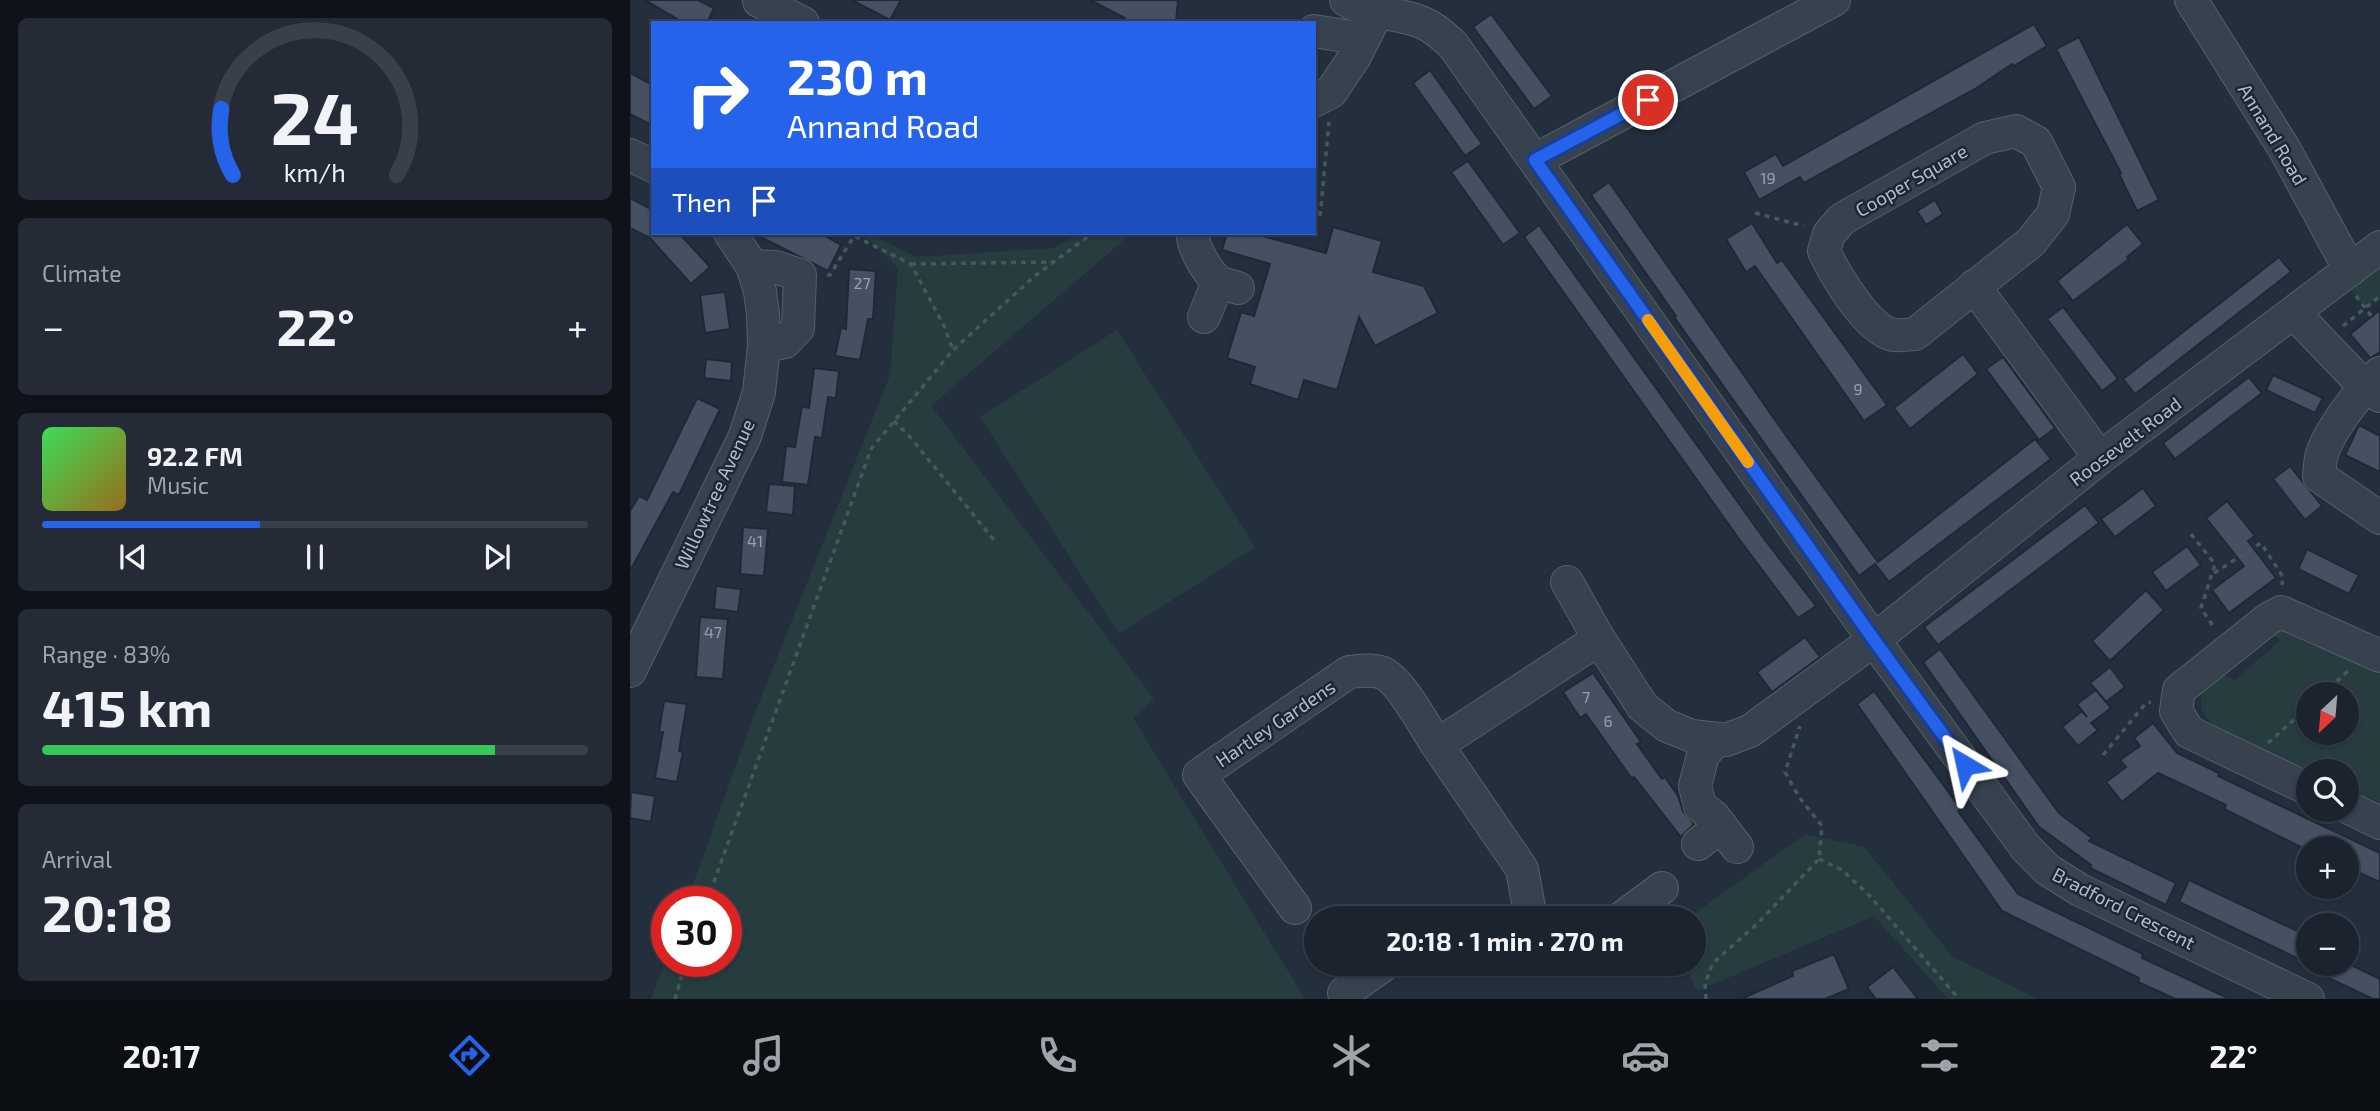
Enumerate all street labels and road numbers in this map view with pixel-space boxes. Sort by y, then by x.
street label: Annand Road [2234,79,2312,189]
street label: Cooper Square [1851,139,1971,221]
street label: Roosevelt Road [2065,392,2185,490]
street label: Willowtree Avenue [669,415,759,573]
street label: Hartley Gardens [1211,675,1339,771]
street label: Bradford Crescent [2049,862,2199,954]

